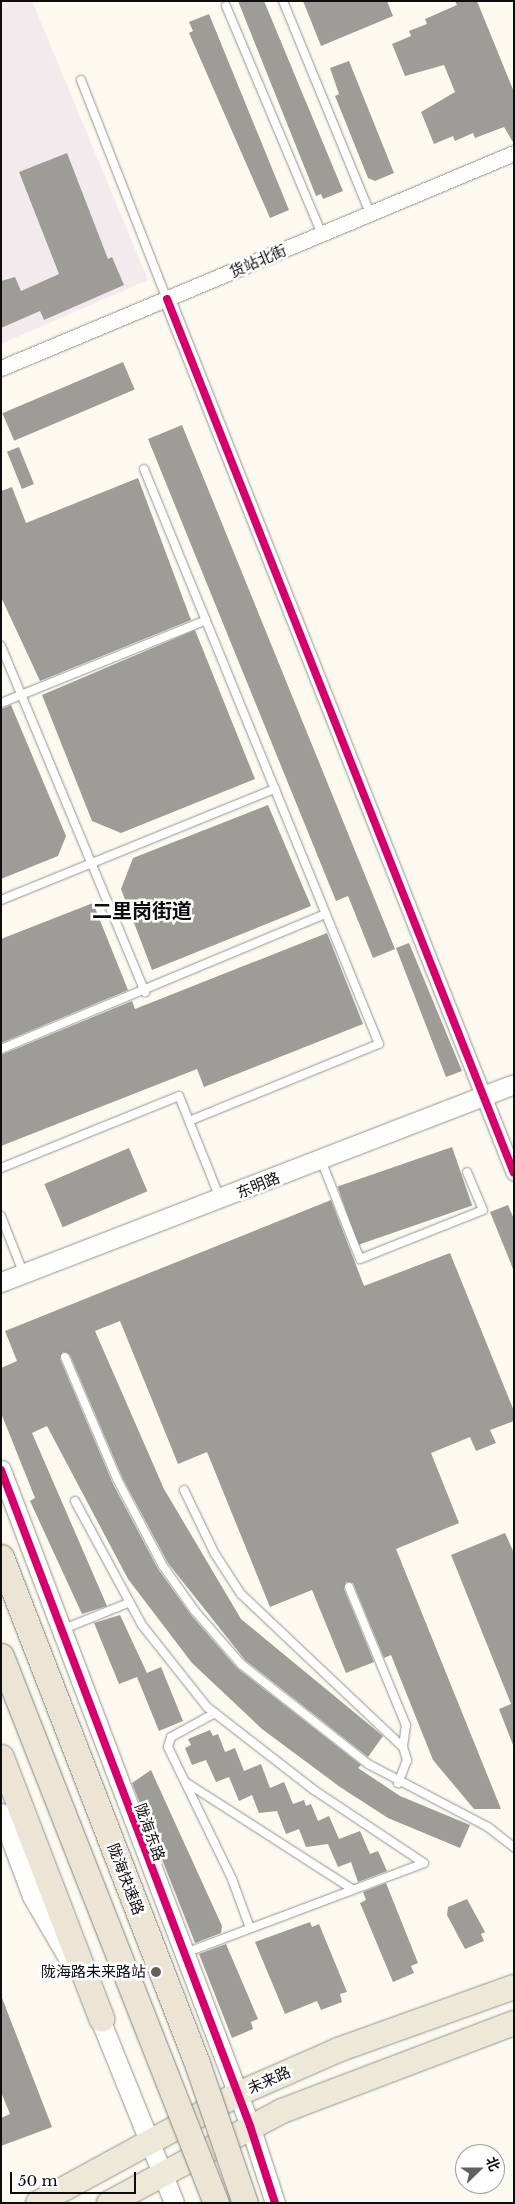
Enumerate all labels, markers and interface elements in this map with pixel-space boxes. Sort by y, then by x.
street label: 货站北街 [227,241,289,281]
district label: 二里岗街道 [92,899,192,923]
street label: 东明路 [234,1168,282,1202]
street label: 陇海东路 [131,1801,169,1863]
street label: 陇海快速路 [104,1841,148,1917]
place label: 陇海路未来路站 [41,1963,146,1981]
marker: 陇海路未来路站 [150,1966,162,1978]
street label: 未来路 [245,2063,293,2097]
north arrow [455,2144,505,2194]
text: 北 [482,2154,504,2174]
scale bar [12,2162,139,2194]
text: 50 m [18,2171,58,2190]

